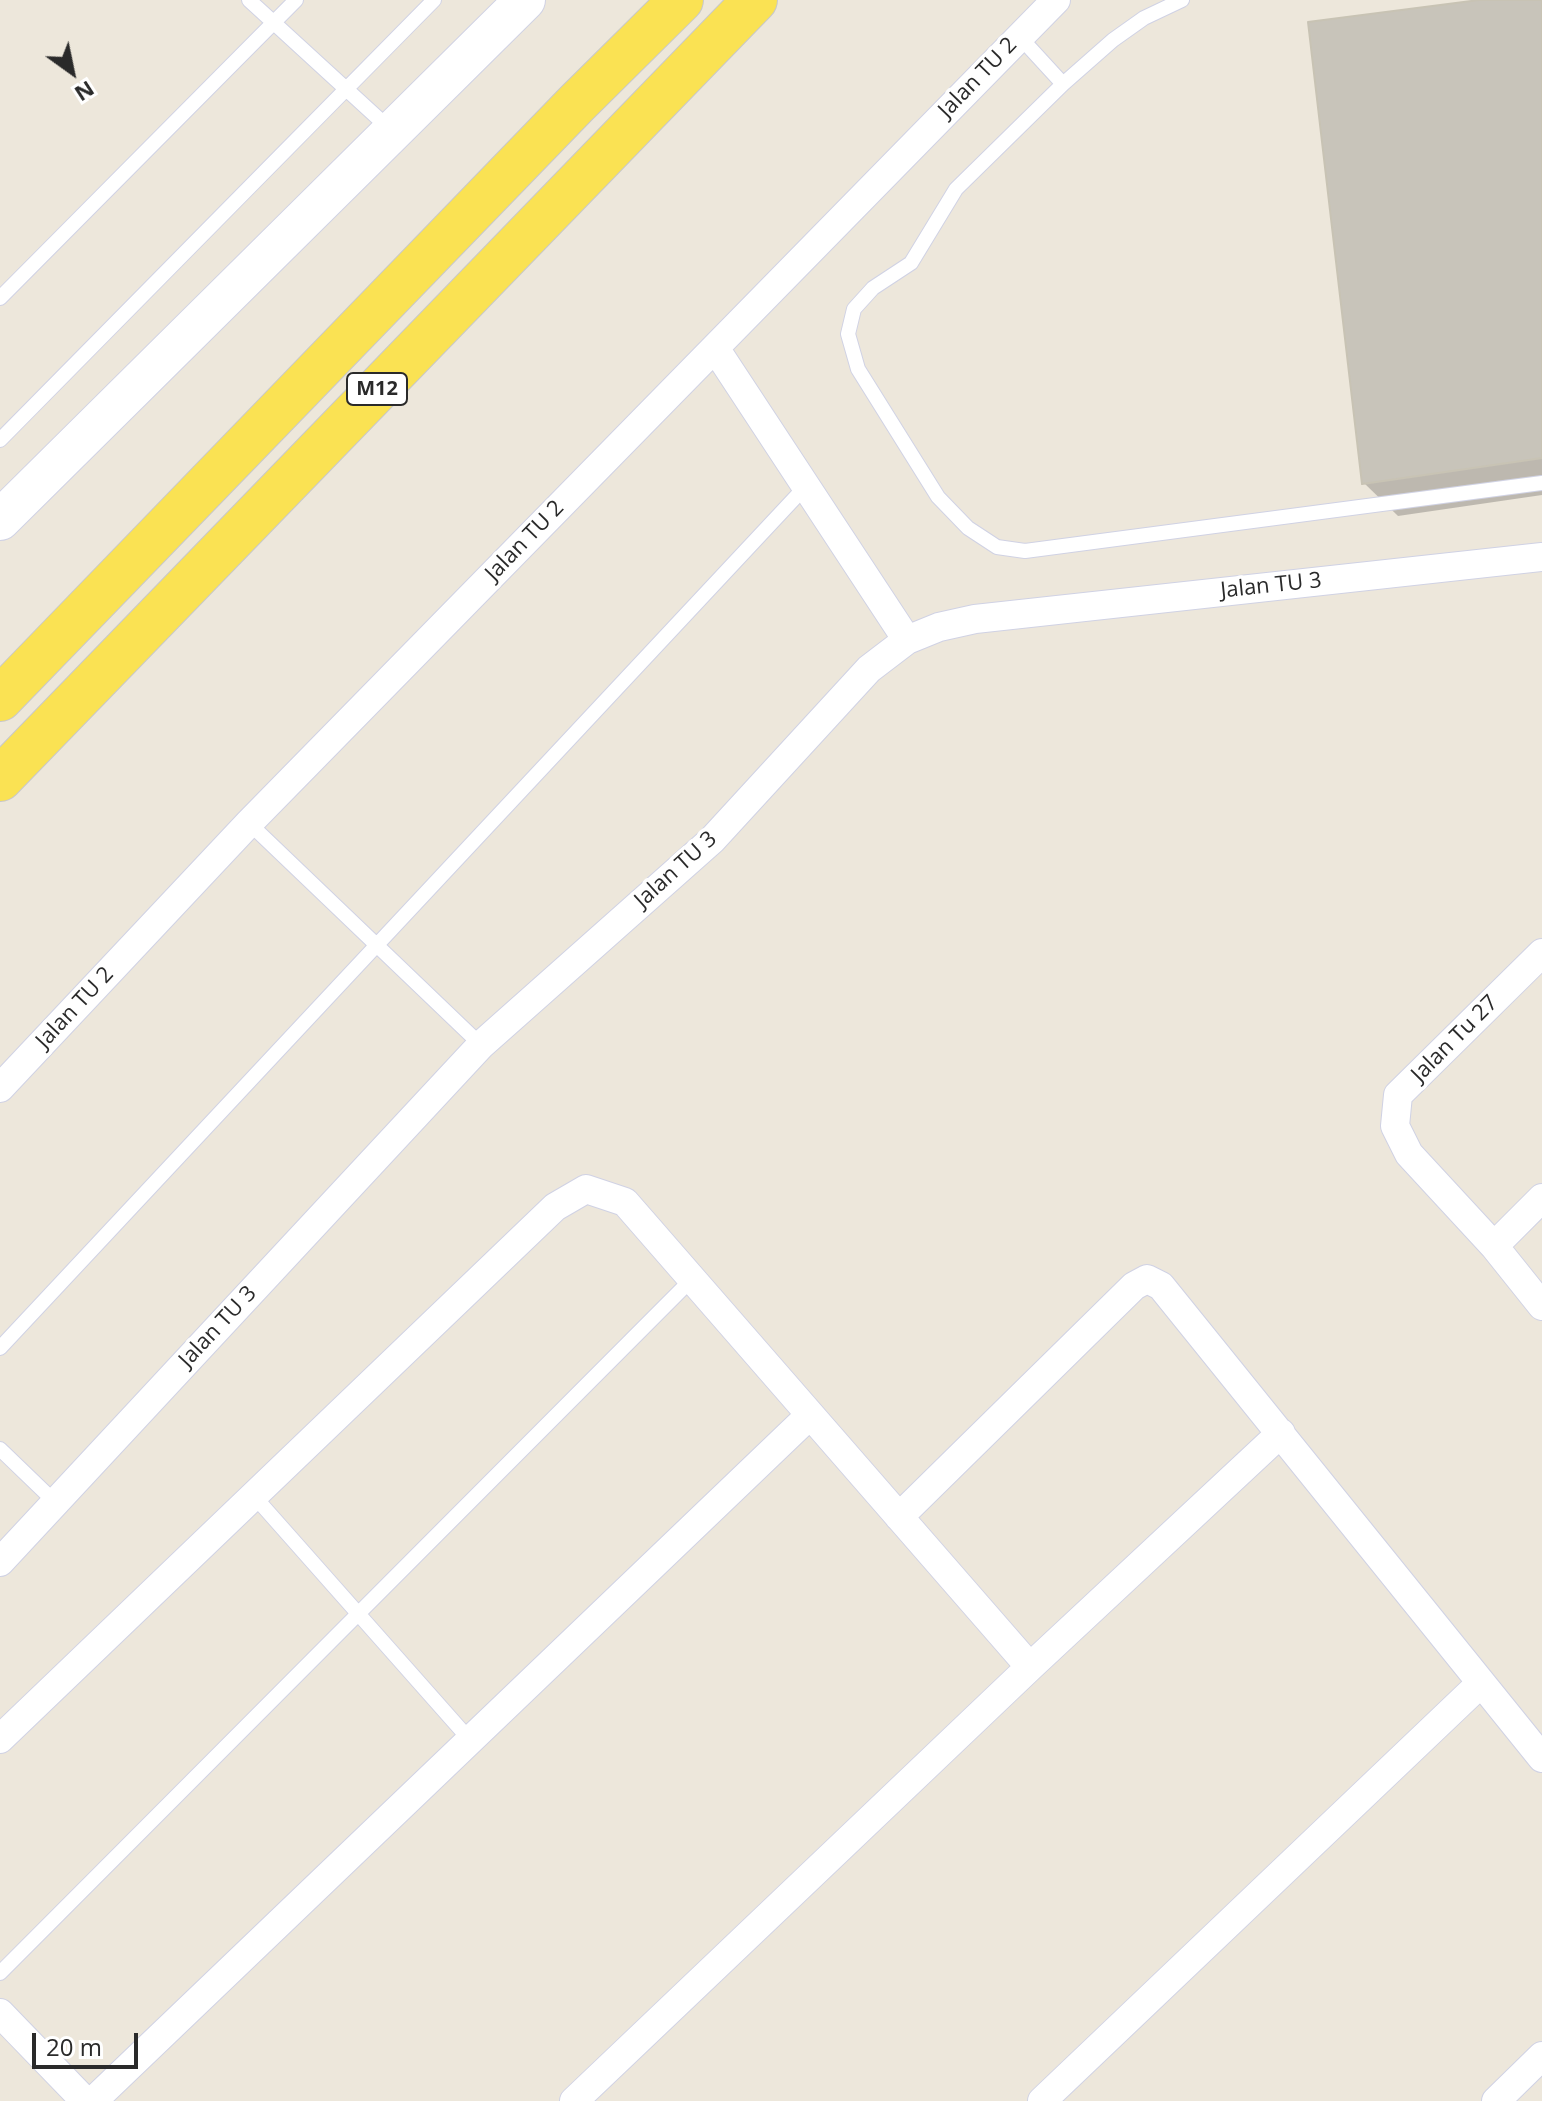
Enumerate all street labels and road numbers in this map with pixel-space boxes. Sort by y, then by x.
street label: Jalan TU 2 [933,32,1023,124]
road number: M12 [347,373,407,405]
street label: Jalan TU 2 [480,495,570,587]
street label: Jalan TU 3 [1219,568,1323,604]
street label: Jalan TU 3 [629,826,723,914]
street label: Jalan TU 2 [31,962,119,1054]
street label: Jalan Tu 27 [1406,990,1504,1088]
street label: Jalan TU 3 [174,1281,262,1373]

